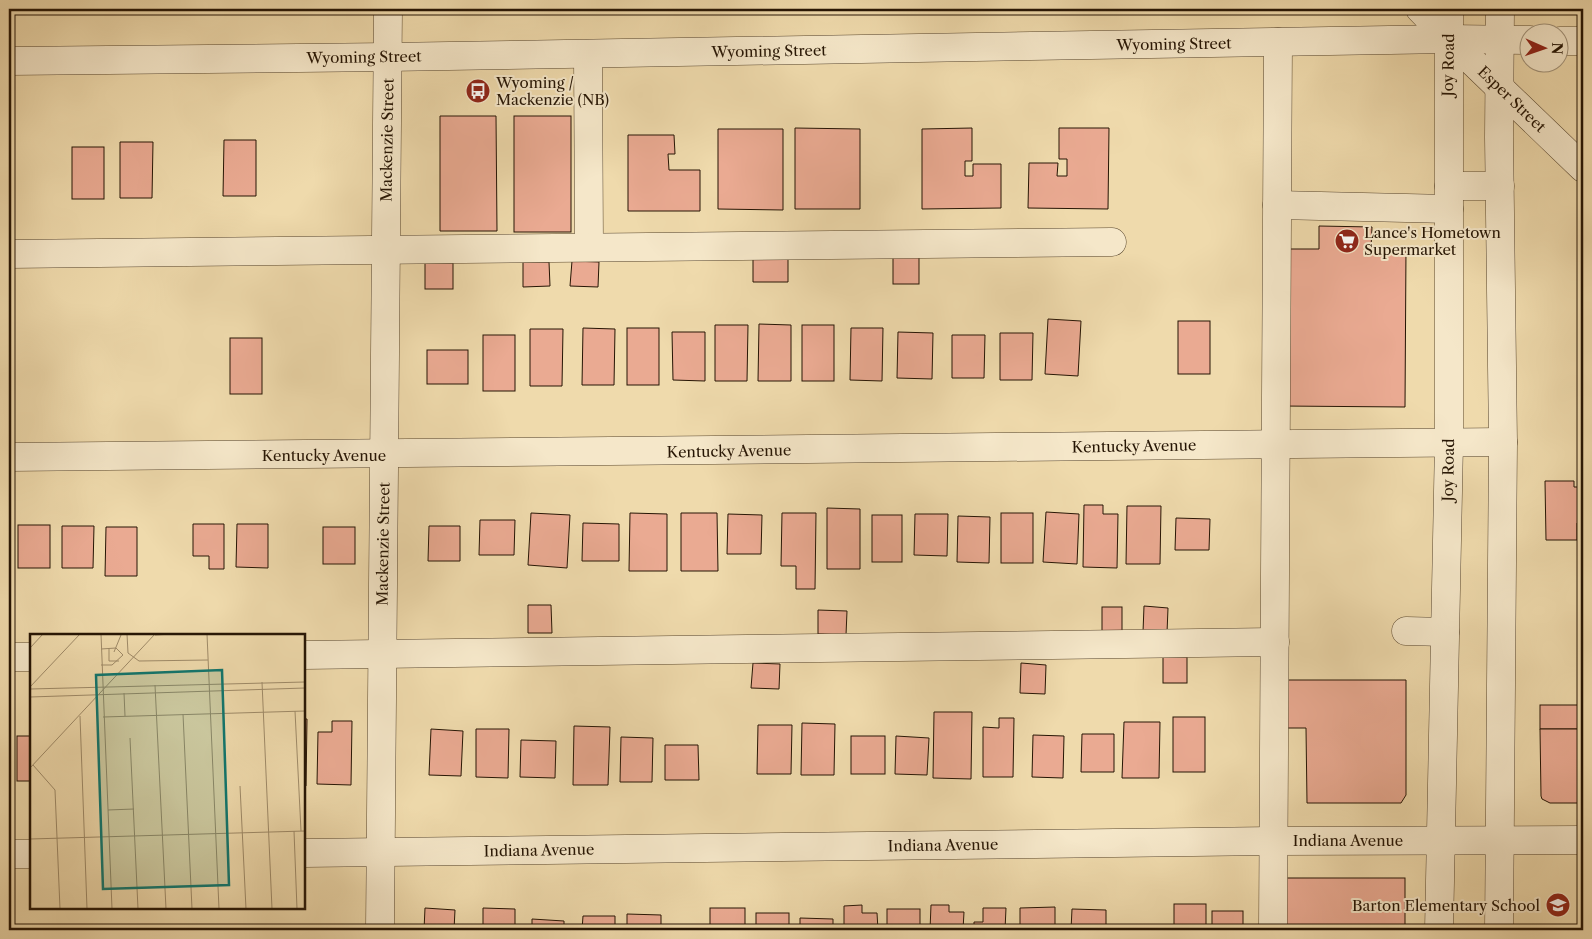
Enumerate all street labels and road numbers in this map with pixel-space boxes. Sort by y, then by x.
street label: Wyoming Street [1115,33,1232,55]
street label: Joy Road [1438,33,1458,99]
street label: Wyoming Street [710,40,827,62]
street label: Wyoming Street [305,46,422,68]
street label: Esper Street [1474,62,1550,137]
street label: Mackenzie Street [376,77,398,202]
street label: Kentucky Avenue [1072,435,1196,457]
street label: Joy Road [1438,438,1458,504]
street label: Kentucky Avenue [667,440,791,462]
street label: Kentucky Avenue [262,446,386,465]
street label: Mackenzie Street [372,481,394,606]
street label: Indiana Avenue [1293,831,1403,850]
street label: Indiana Avenue [888,835,998,855]
street label: Indiana Avenue [484,840,594,860]

